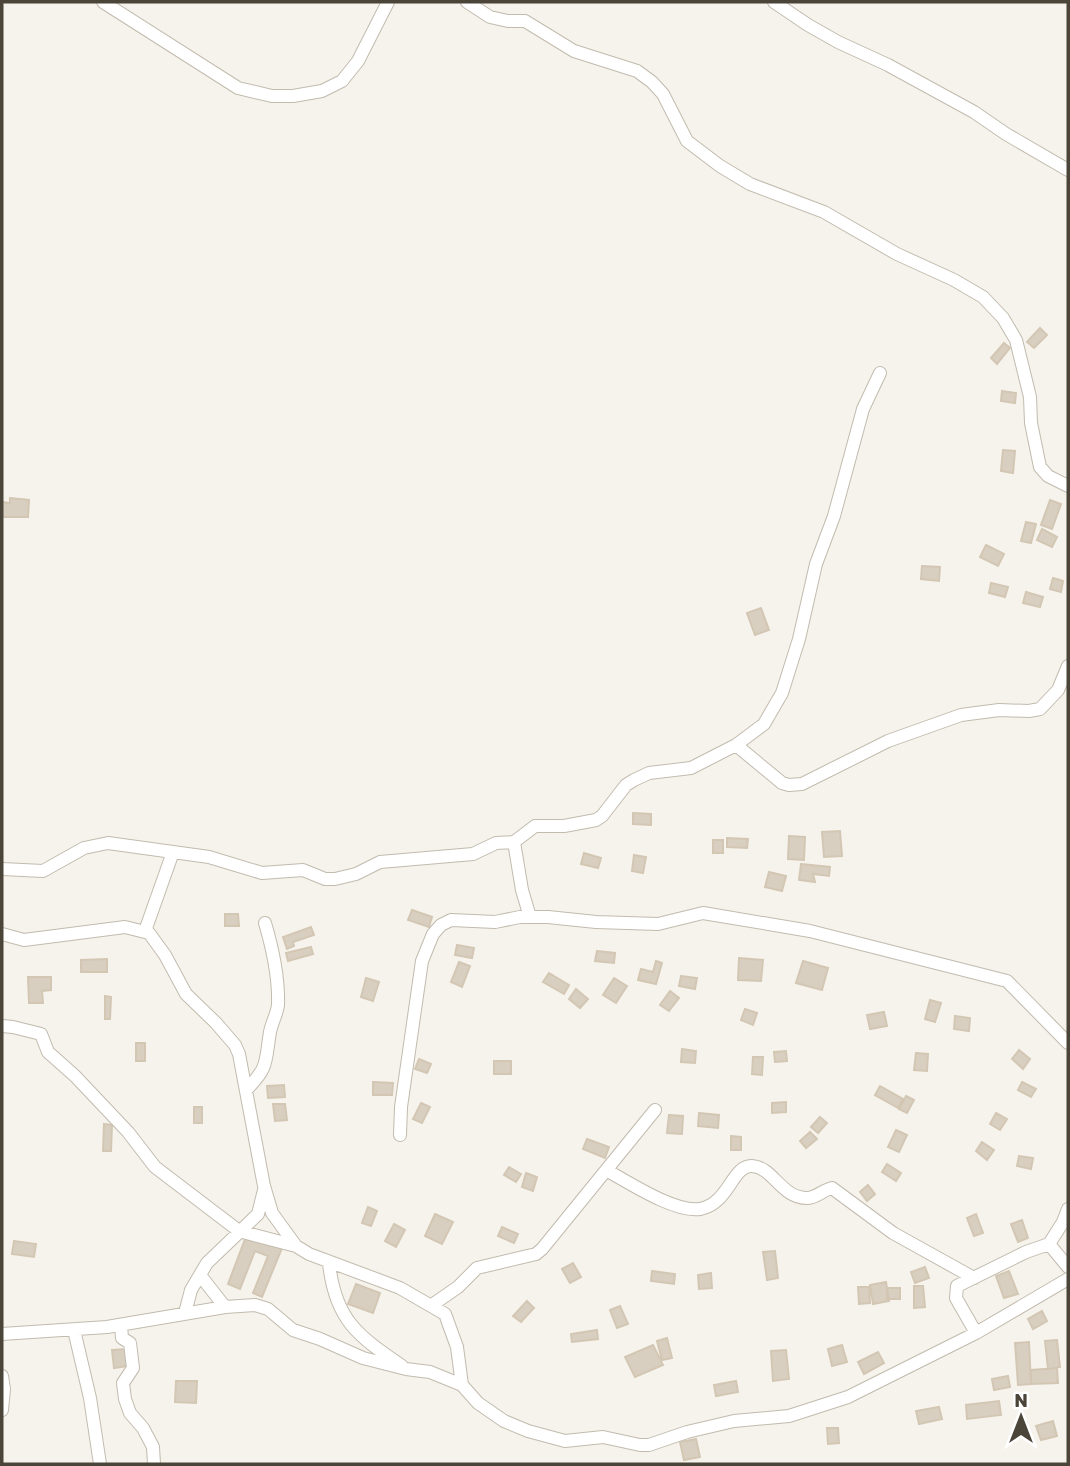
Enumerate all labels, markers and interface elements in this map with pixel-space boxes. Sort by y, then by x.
north arrow [986,1382,1056,1452]
text: N [1014,1389,1028,1412]

